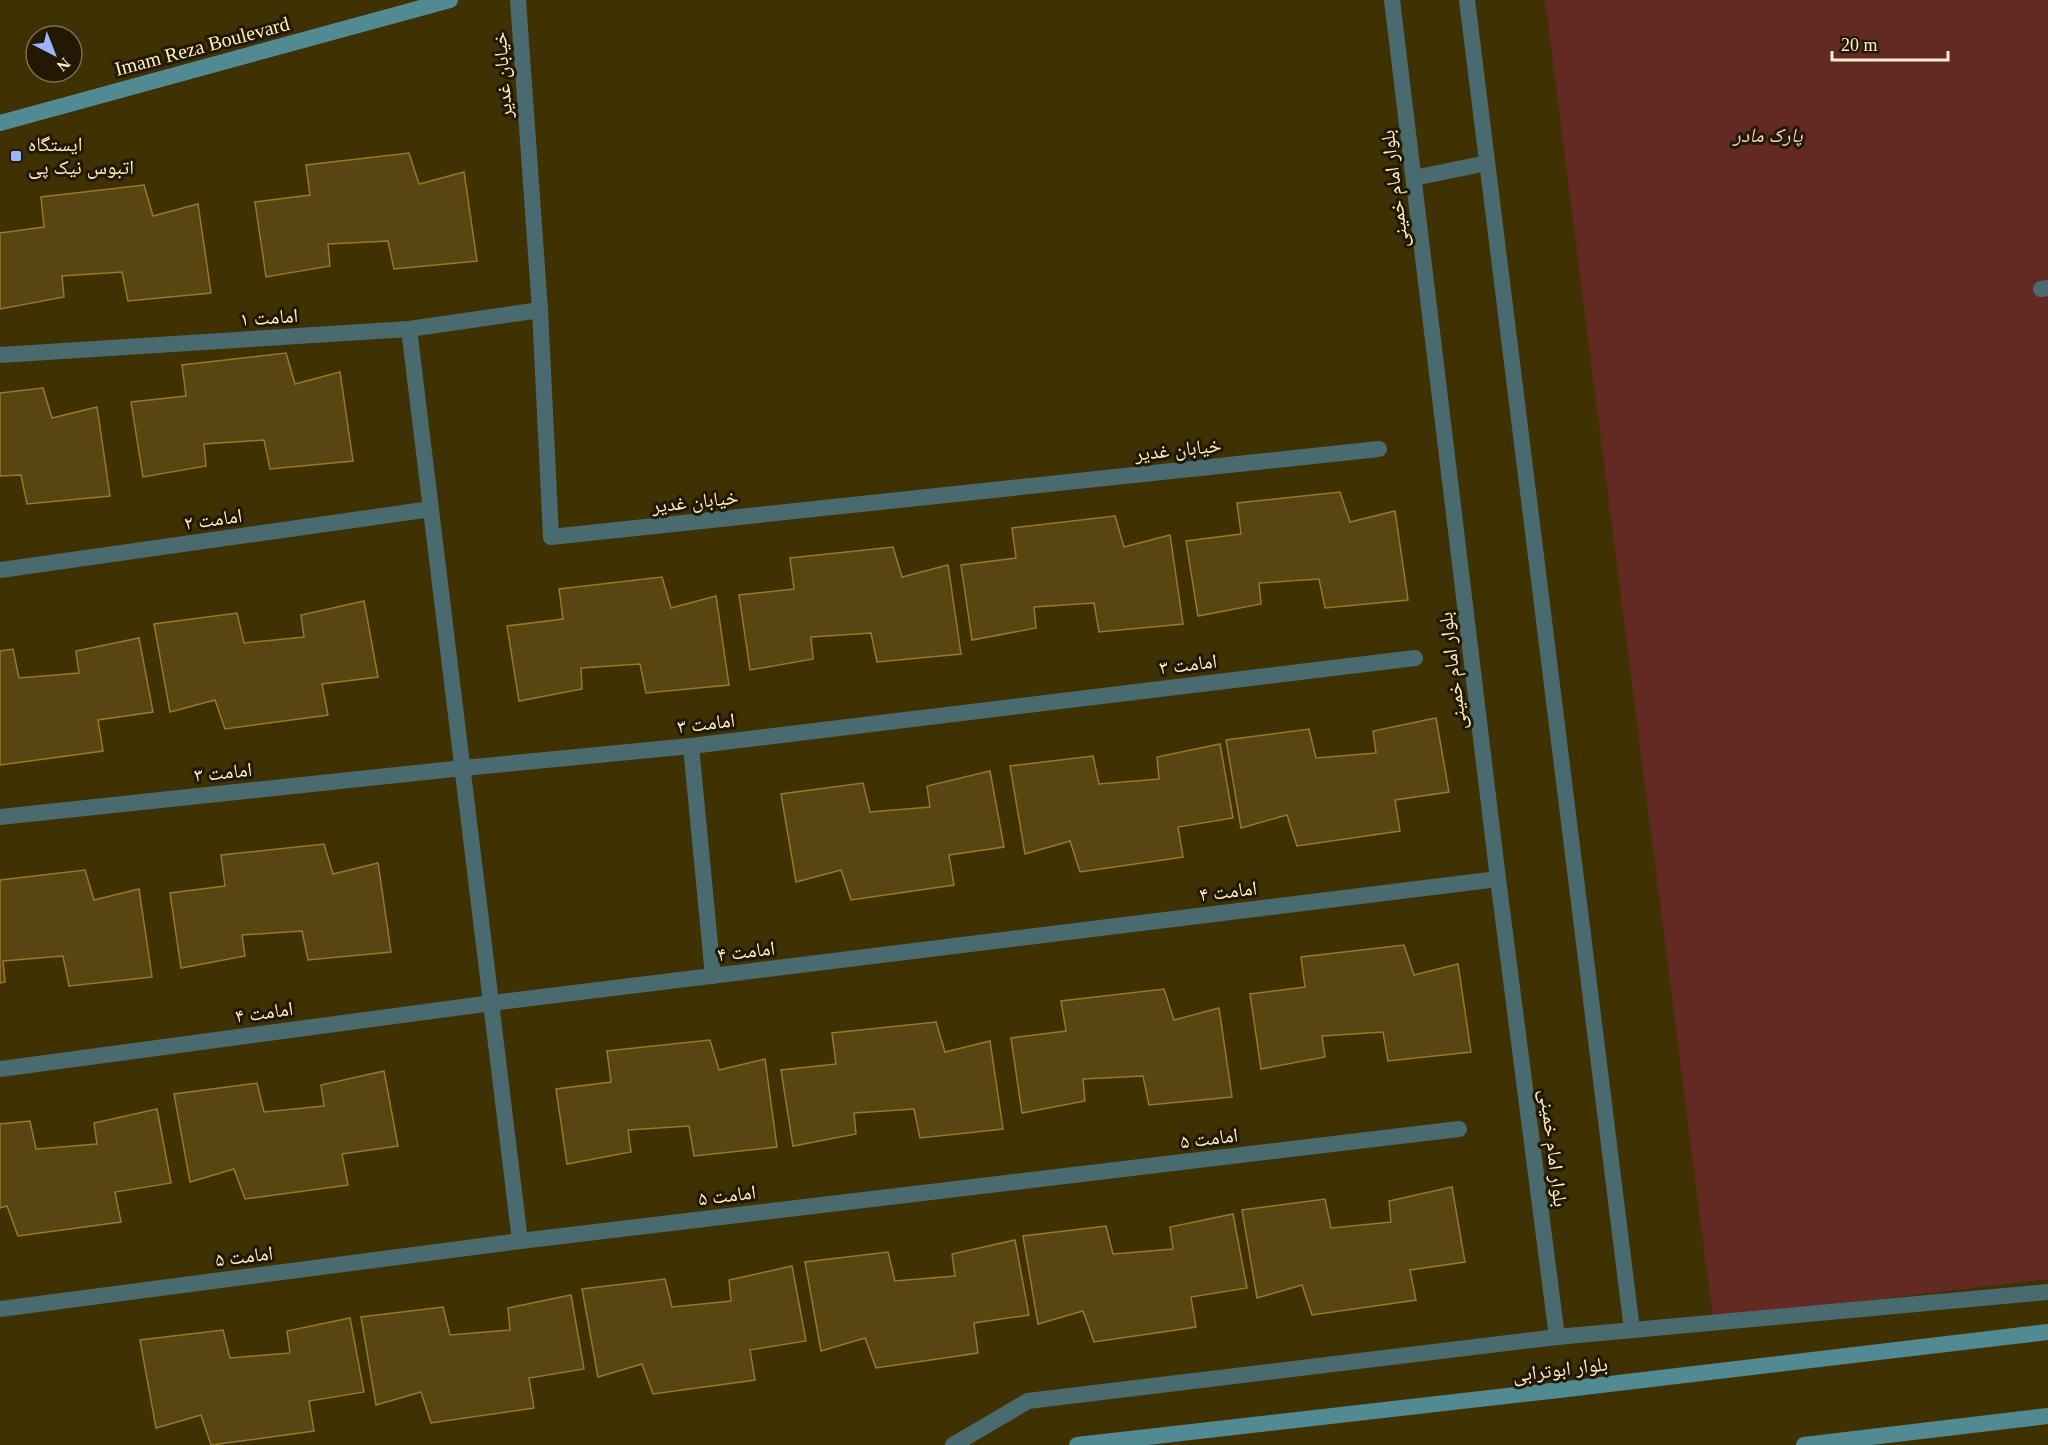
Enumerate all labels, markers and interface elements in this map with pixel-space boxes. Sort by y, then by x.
street label: Imam Reza Boulevard [112,12,292,80]
north arrow [24,24,84,84]
scale bar [1832,24,1948,62]
street label: خیابان غدیر [488,31,517,120]
text: 20 m [1841,35,1878,55]
text: N [53,55,74,75]
park label: پارک مادر [1731,124,1803,147]
street label: بلوار امام خمینی [1376,128,1415,249]
place label: ایستگاه اتبوس نیک پی [28,133,134,179]
marker: ایستگاه اتبوس نیک پی [9,149,23,163]
street label: امامت ۱ [239,304,299,330]
street label: خیابان غدیر [1133,433,1223,466]
street label: خیابان غدیر [650,485,740,518]
street label: امامت ۲ [183,504,243,534]
street label: بلوار امام خمینی [1434,610,1473,731]
street label: امامت ۳ [1158,650,1218,678]
street label: امامت ۳ [676,709,736,737]
street label: امامت ۳ [193,758,253,786]
street label: امامت ۴ [1198,877,1258,905]
street label: امامت ۴ [716,937,776,965]
street label: امامت ۴ [234,997,294,1027]
street label: بلوار امام خمینی [1533,1088,1572,1209]
street label: امامت ۵ [1179,1124,1239,1152]
street label: امامت ۵ [697,1181,757,1209]
street label: امامت ۵ [214,1242,274,1270]
street label: بلوار ابوترابی [1511,1352,1609,1387]

